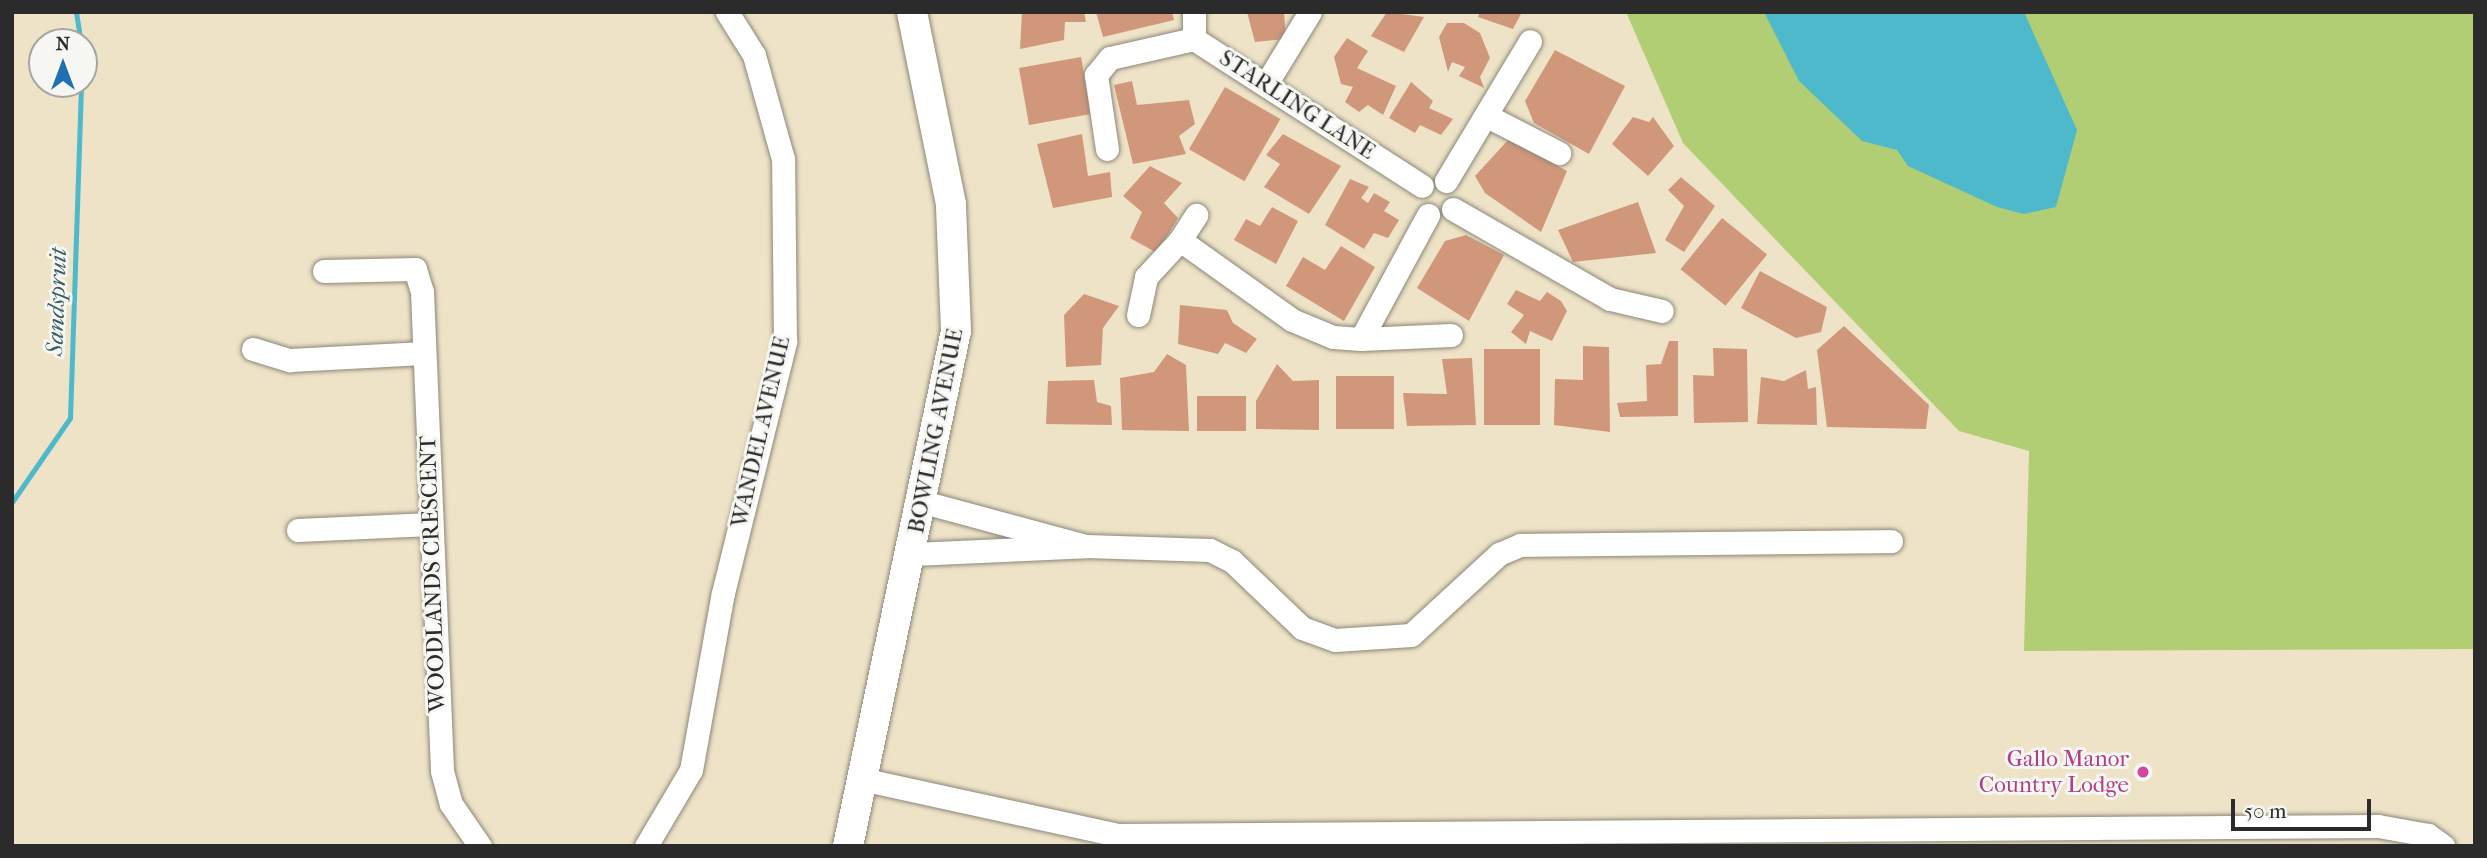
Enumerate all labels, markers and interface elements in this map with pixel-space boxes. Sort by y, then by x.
north arrow [28,28,98,98]
text: N [56,33,70,55]
street label: STARLING LANE [1214,44,1380,166]
water label: Sandspruit [41,248,73,356]
street label: BOWLING AVENUE [903,326,969,536]
street label: WANDEL AVENUE [726,334,796,530]
street label: WOODLANDS CRESCENT [414,435,452,713]
place label: Gallo Manor Country Lodge [1979,745,2129,799]
marker: Gallo Manor Country Lodge [2135,764,2151,780]
scale bar [2235,784,2375,828]
text: 50 m [2244,799,2287,823]

